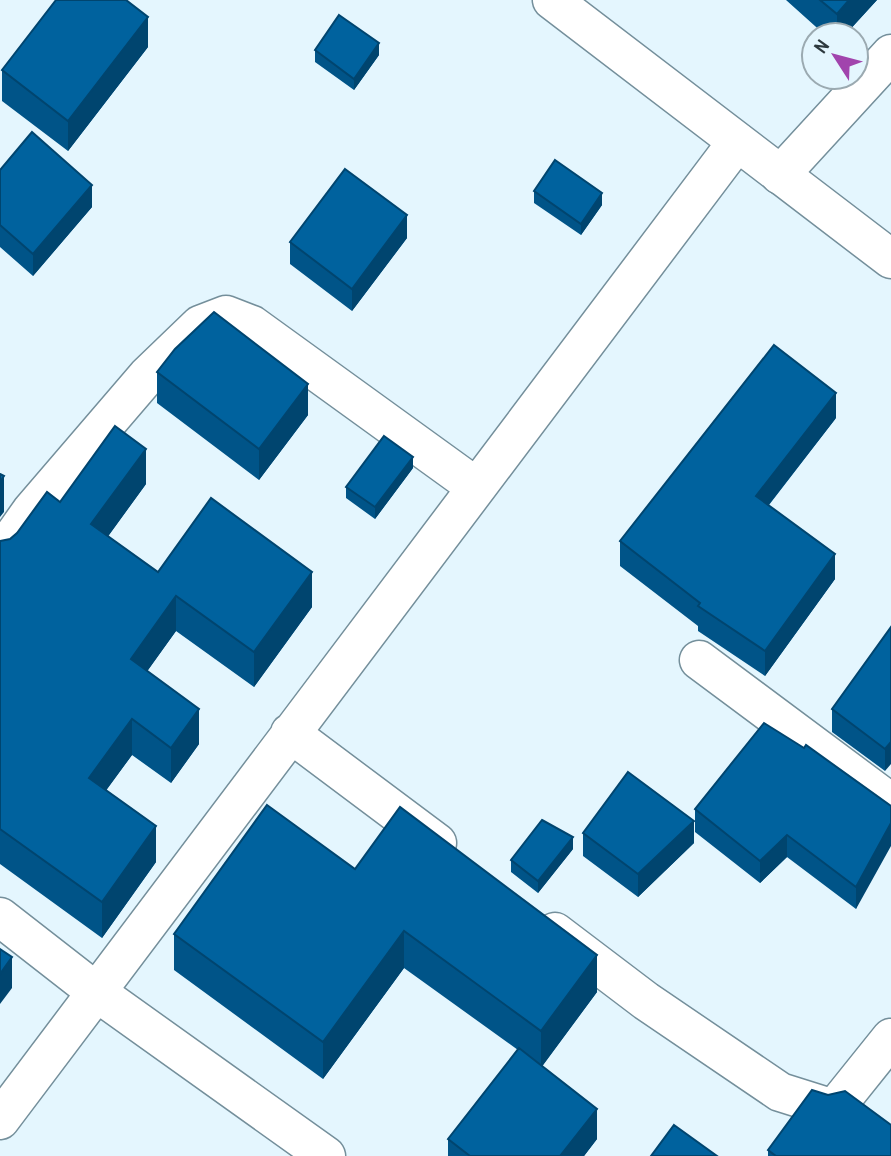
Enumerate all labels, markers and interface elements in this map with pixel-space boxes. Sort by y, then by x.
north arrow [800,21,870,91]
text: N [807,34,835,58]

